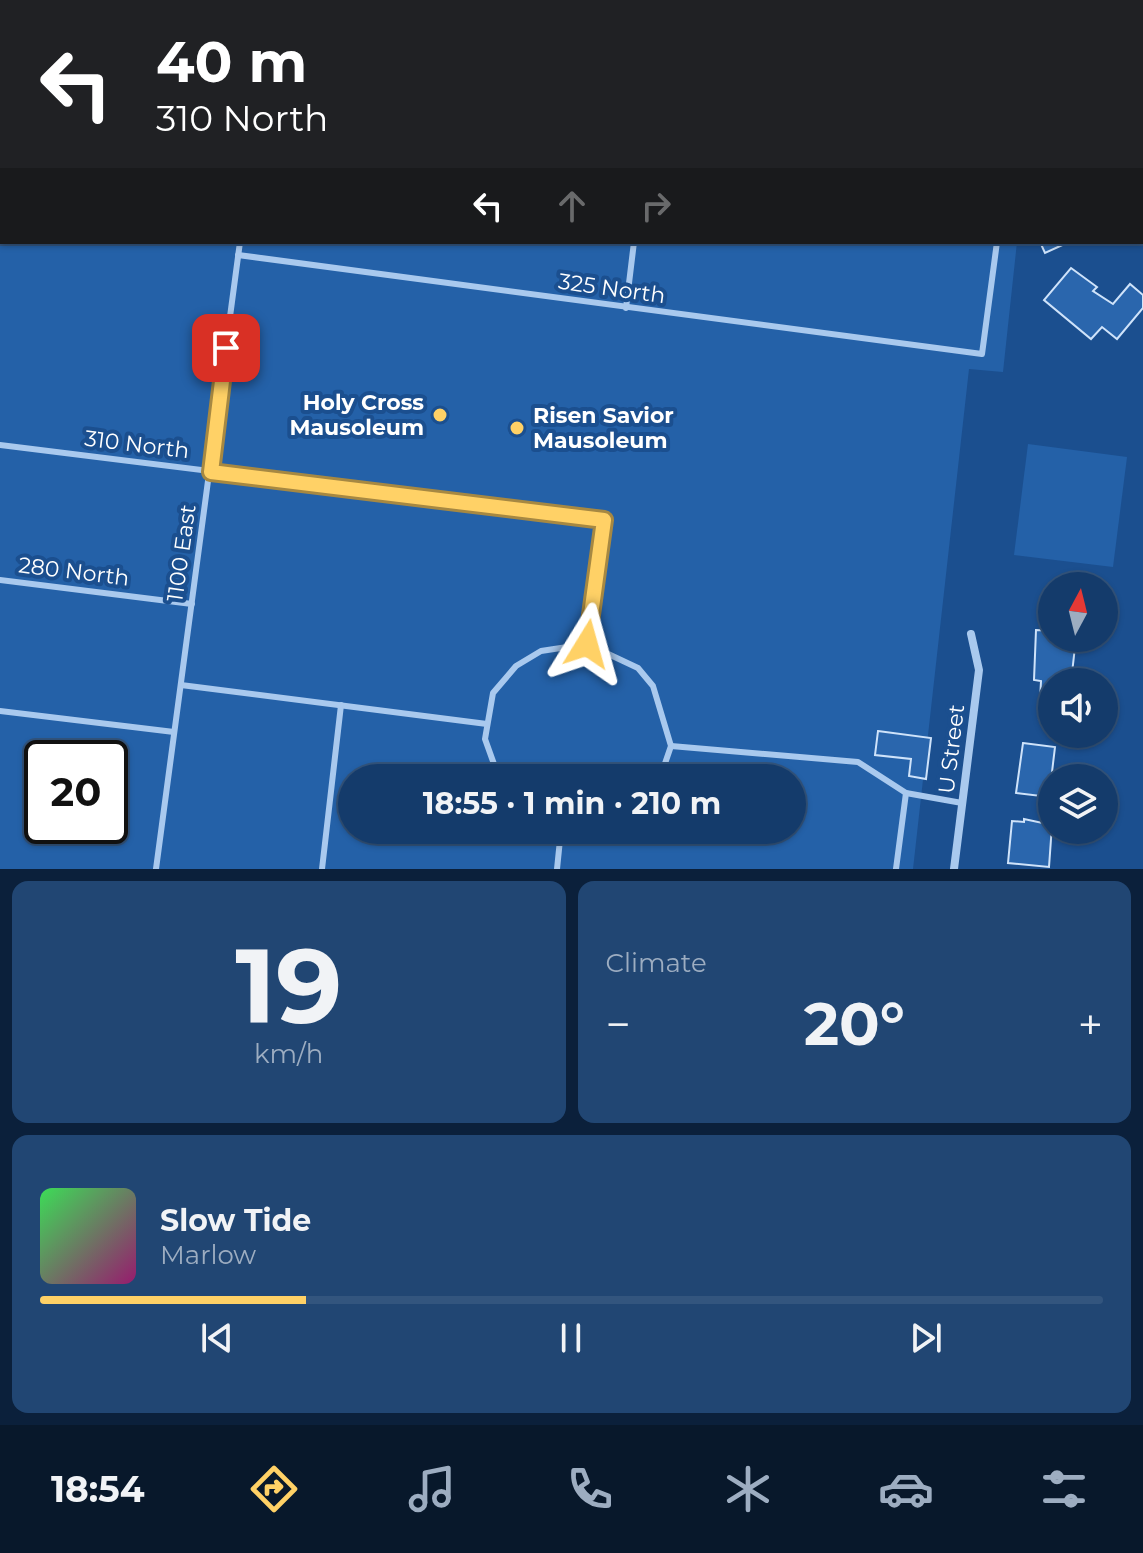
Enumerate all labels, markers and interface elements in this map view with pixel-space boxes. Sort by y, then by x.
text: 40 m [156,28,307,96]
icon: left [24,32,128,136]
text: 310 North [156,96,328,140]
icon: left [466,184,510,228]
icon: ahead [550,184,594,228]
icon: right [634,184,678,228]
street label: 325 North [557,268,667,309]
pin [192,314,260,382]
icon: arrive [204,326,248,370]
place label: Holy Cross Mausoleum [290,389,424,441]
place label: Risen Savior Mausoleum [533,402,674,454]
marker: Holy Cross Mausoleum [431,406,449,424]
marker: Risen Savior Mausoleum [508,419,526,437]
street label: 310 North [83,425,191,464]
street label: 1100 East [161,503,202,603]
street label: 280 North [17,551,131,592]
north arrow [1038,572,1118,652]
map controls [1038,572,1118,844]
position arrow [545,602,629,686]
button: sound [1038,668,1118,748]
street label: U Street [933,703,970,795]
speed limit sign: 20 [24,740,128,844]
button: layers [1038,764,1118,844]
text: 18:55 · 1 min · 210 m [423,785,721,822]
text: 19 [235,922,342,1049]
text: Climate [606,947,707,979]
text: 20° [804,987,905,1060]
text: − [606,997,631,1051]
text: + [1078,997,1103,1051]
text: km/h [254,1038,323,1070]
text: Slow Tide [160,1202,311,1239]
text: Marlow [160,1239,256,1271]
icon: previous [195,1316,239,1360]
icon: pause [549,1316,593,1360]
icon: next [904,1316,948,1360]
icon: directions [246,1461,302,1517]
icon: music [404,1461,460,1517]
icon: phone [562,1461,618,1517]
icon: climate [720,1461,776,1517]
icon: car [878,1461,934,1517]
icon: filters [1036,1461,1092,1517]
text: 18:54 [51,1467,144,1511]

